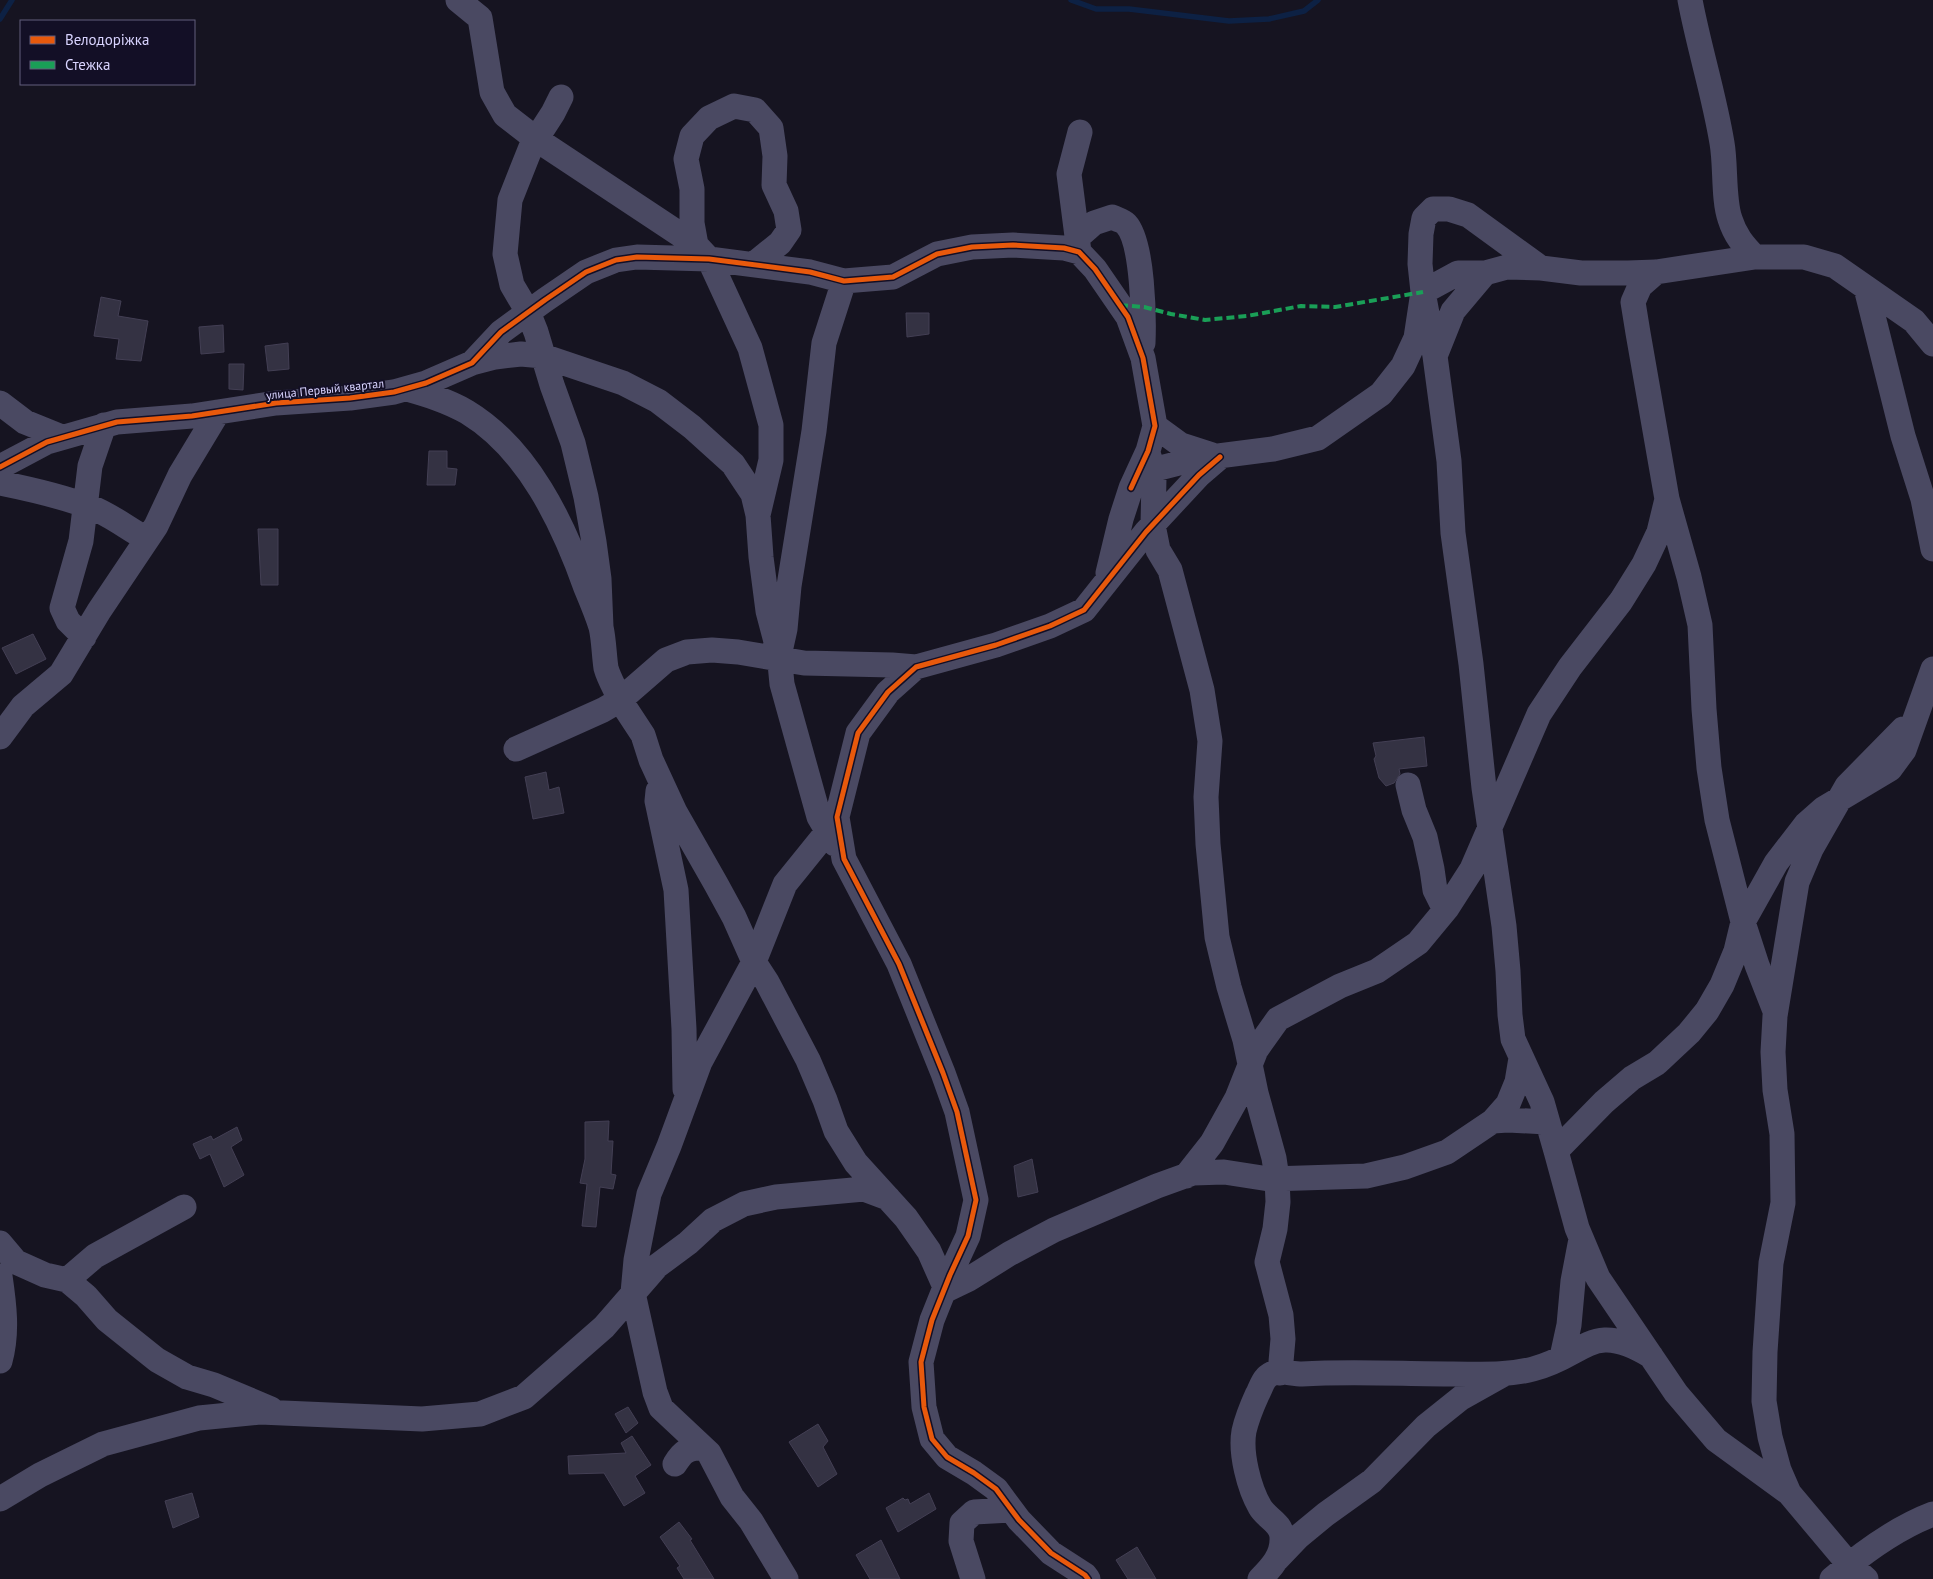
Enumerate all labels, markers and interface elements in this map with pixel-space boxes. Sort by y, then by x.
legend [20,20,195,85]
text: Велодоріжка [65,30,149,49]
text: Стежка [65,55,110,74]
street label: улица Первый квартал [265,375,385,403]

